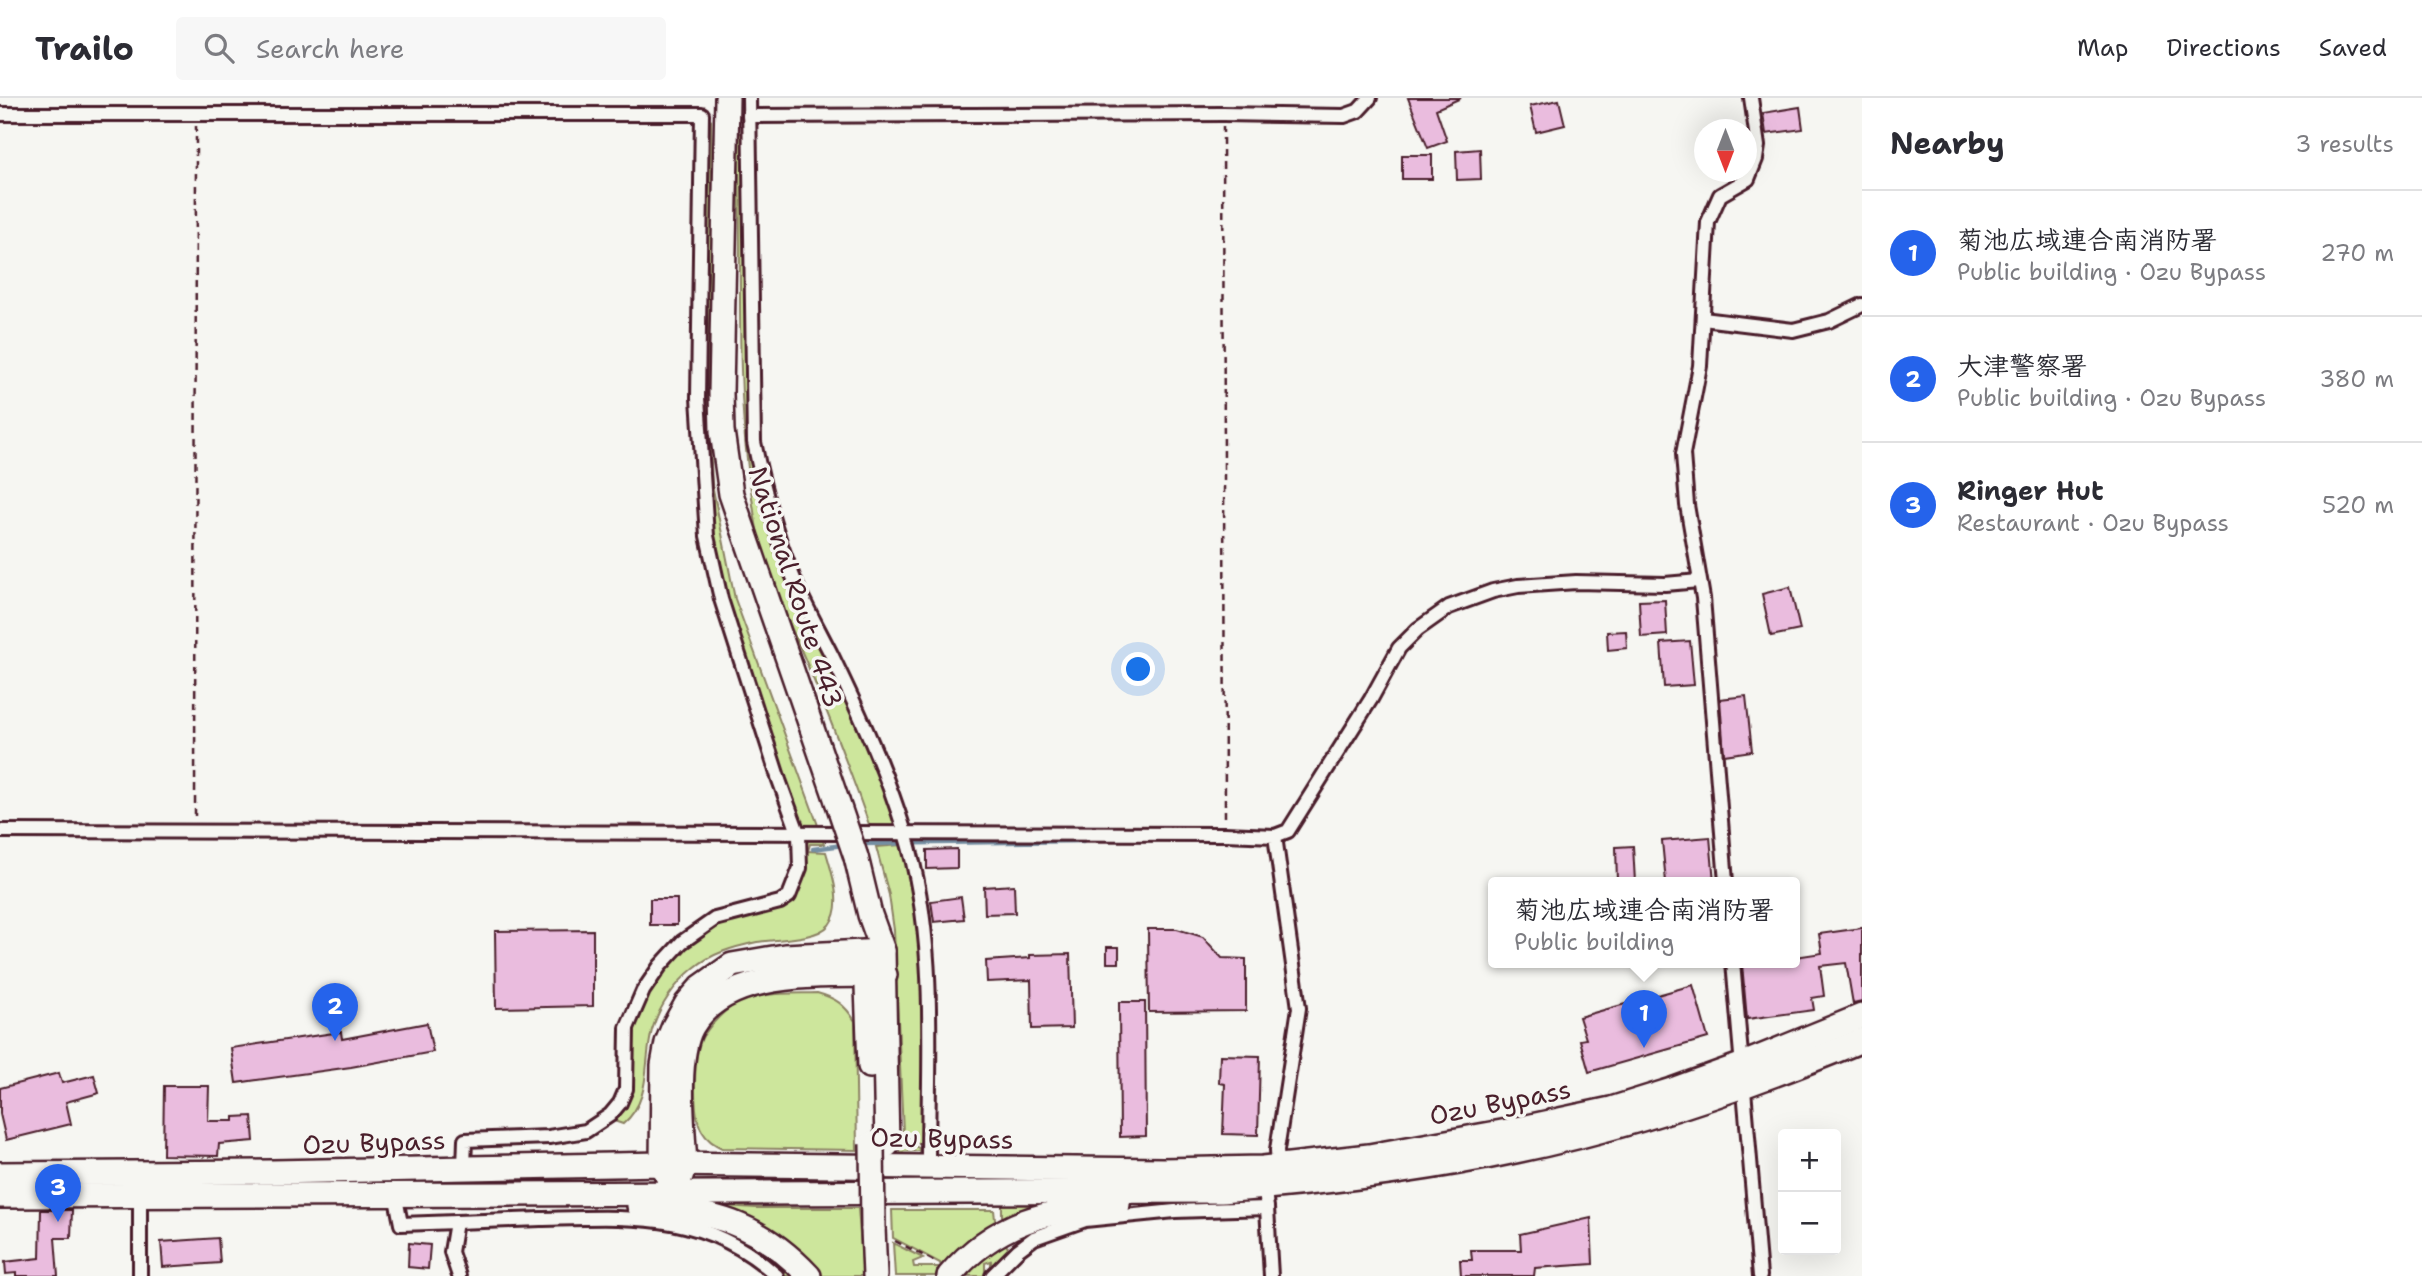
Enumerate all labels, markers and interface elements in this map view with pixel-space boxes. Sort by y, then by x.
search box [176,17,666,80]
text: Trailo [35,26,134,71]
icon: search [200,29,238,67]
text: Search here [256,31,405,66]
text: Map [2077,32,2128,64]
text: Directions [2166,32,2281,64]
text: Saved [2319,32,2387,64]
north arrow [1694,119,1757,182]
text: Nearby [1890,123,2005,164]
text: 3 results [2295,129,2394,159]
text: 菊池広域連合南消防署 [1957,222,2217,257]
text: 1 [1908,238,1918,268]
text: 270 m [2320,238,2394,268]
text: Public building · Ozu Bypass [1957,257,2266,287]
text: 大津警察署 [1957,348,2087,383]
text: 2 [1905,364,1921,394]
text: 380 m [2319,364,2394,394]
text: Public building · Ozu Bypass [1957,383,2266,413]
street label: National Route 443 [740,462,852,712]
text: Ringer Hut [1957,473,2104,508]
text: 3 [1905,490,1921,520]
text: 520 m [2322,490,2394,520]
text: Restaurant · Ozu Bypass [1957,508,2229,538]
your location [1121,652,1155,686]
popup [1488,877,1800,968]
text: 菊池広域連合南消防署 [1514,892,1774,927]
text: Public building [1514,927,1674,957]
pin: 2 [312,983,358,1041]
pin: 1 [1621,990,1667,1048]
street label: Ozu Bypass [1426,1071,1574,1133]
street label: Ozu Bypass [870,1119,1014,1157]
street label: Ozu Bypass [302,1122,446,1162]
map controls [1778,1129,1841,1255]
button: + [1778,1129,1841,1192]
pin: 3 [35,1164,81,1222]
button: − [1778,1192,1841,1255]

